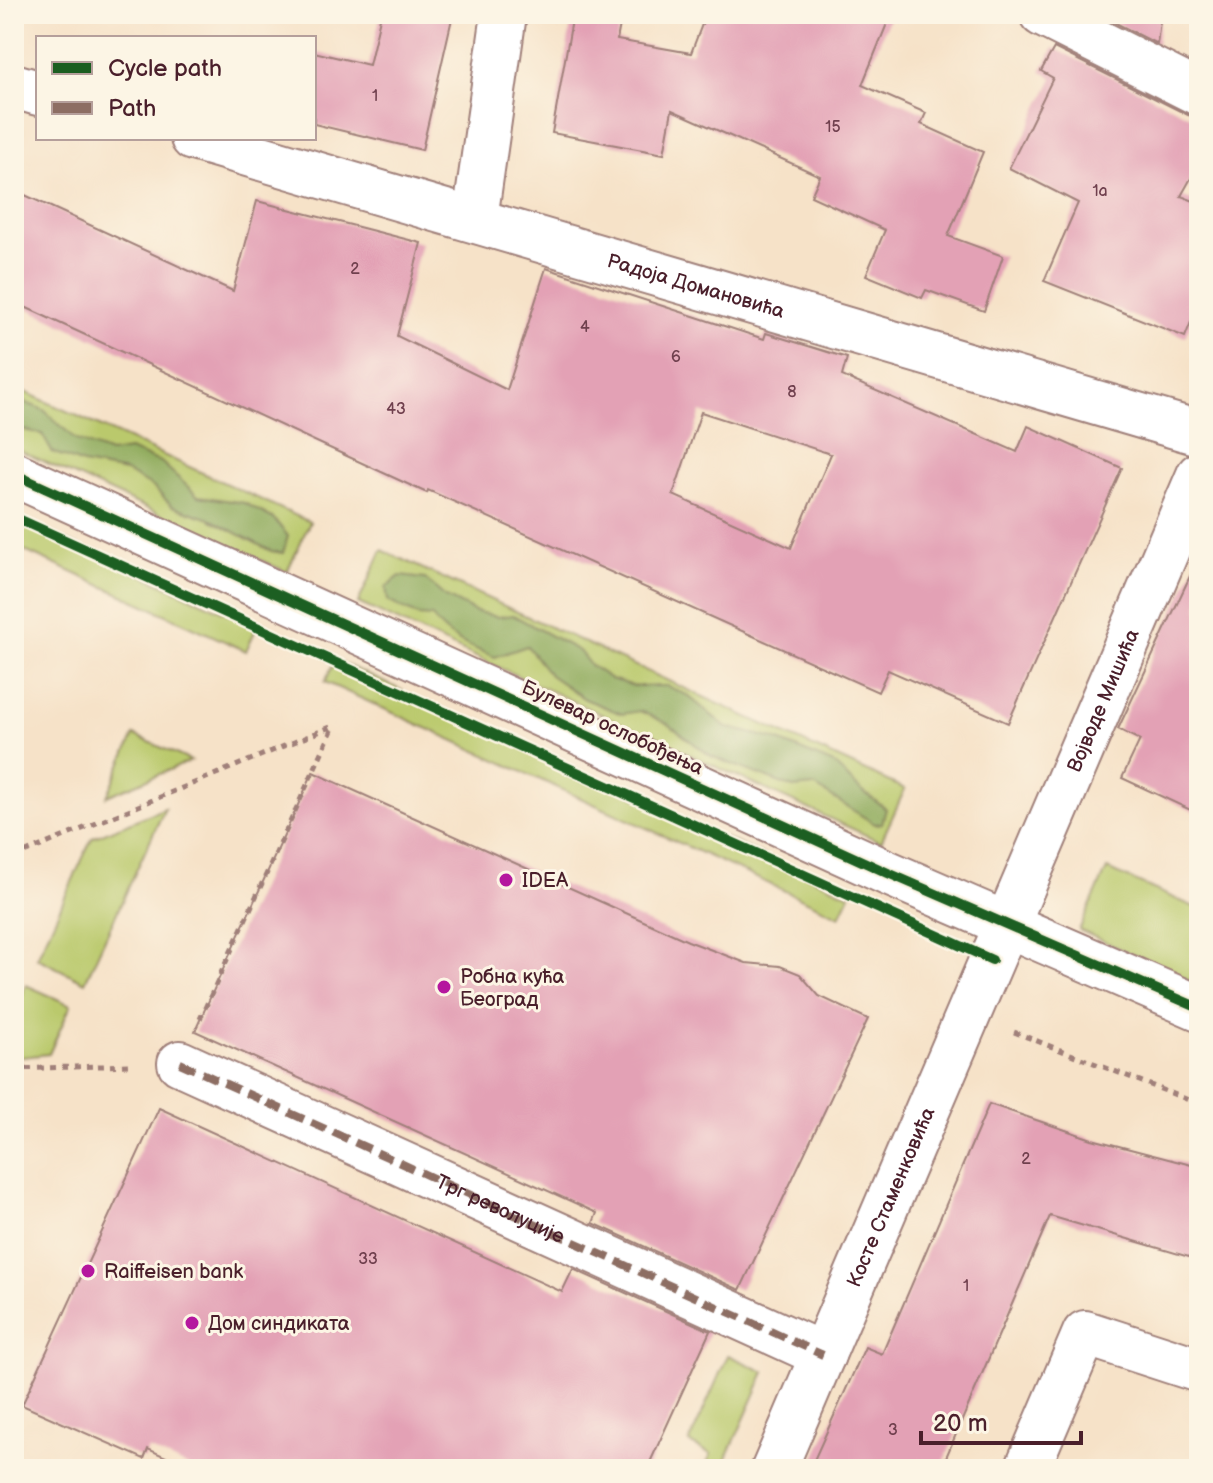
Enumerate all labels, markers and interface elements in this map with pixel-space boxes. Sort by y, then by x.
legend [36,36,316,140]
text: Cycle path [108,54,222,83]
house number: 1 [372,87,378,106]
text: Path [108,94,156,123]
house number: 15 [825,118,841,137]
house number: 1a [1092,182,1108,201]
street label: Радоја Домановића [604,249,787,324]
house number: 2 [350,260,360,279]
house number: 4 [580,318,590,337]
house number: 6 [671,348,681,367]
house number: 8 [787,383,797,402]
house number: 43 [386,400,406,419]
street label: Војводе Мишића [1062,625,1145,776]
street label: Булевар ослобођења [518,675,707,781]
place label: IDEA [522,869,569,893]
marker: IDEA [497,871,515,889]
place label: Робна кућа Београд [460,965,564,1012]
marker: Робна кућа Београд [435,978,453,996]
street label: Косте Стаменковића [842,1104,940,1291]
house number: 2 [1021,1150,1031,1169]
street label: Трг револуције [432,1170,568,1249]
house number: 33 [358,1250,378,1269]
place label: Raiffeisen bank [104,1260,243,1284]
marker: Raiffeisen bank [79,1262,97,1280]
house number: 1 [963,1277,969,1296]
place label: Дом синдиката [208,1312,350,1336]
marker: Дом синдиката [183,1314,201,1332]
scale bar [921,1395,1081,1445]
text: 20 m [933,1409,988,1438]
house number: 3 [888,1421,898,1440]

